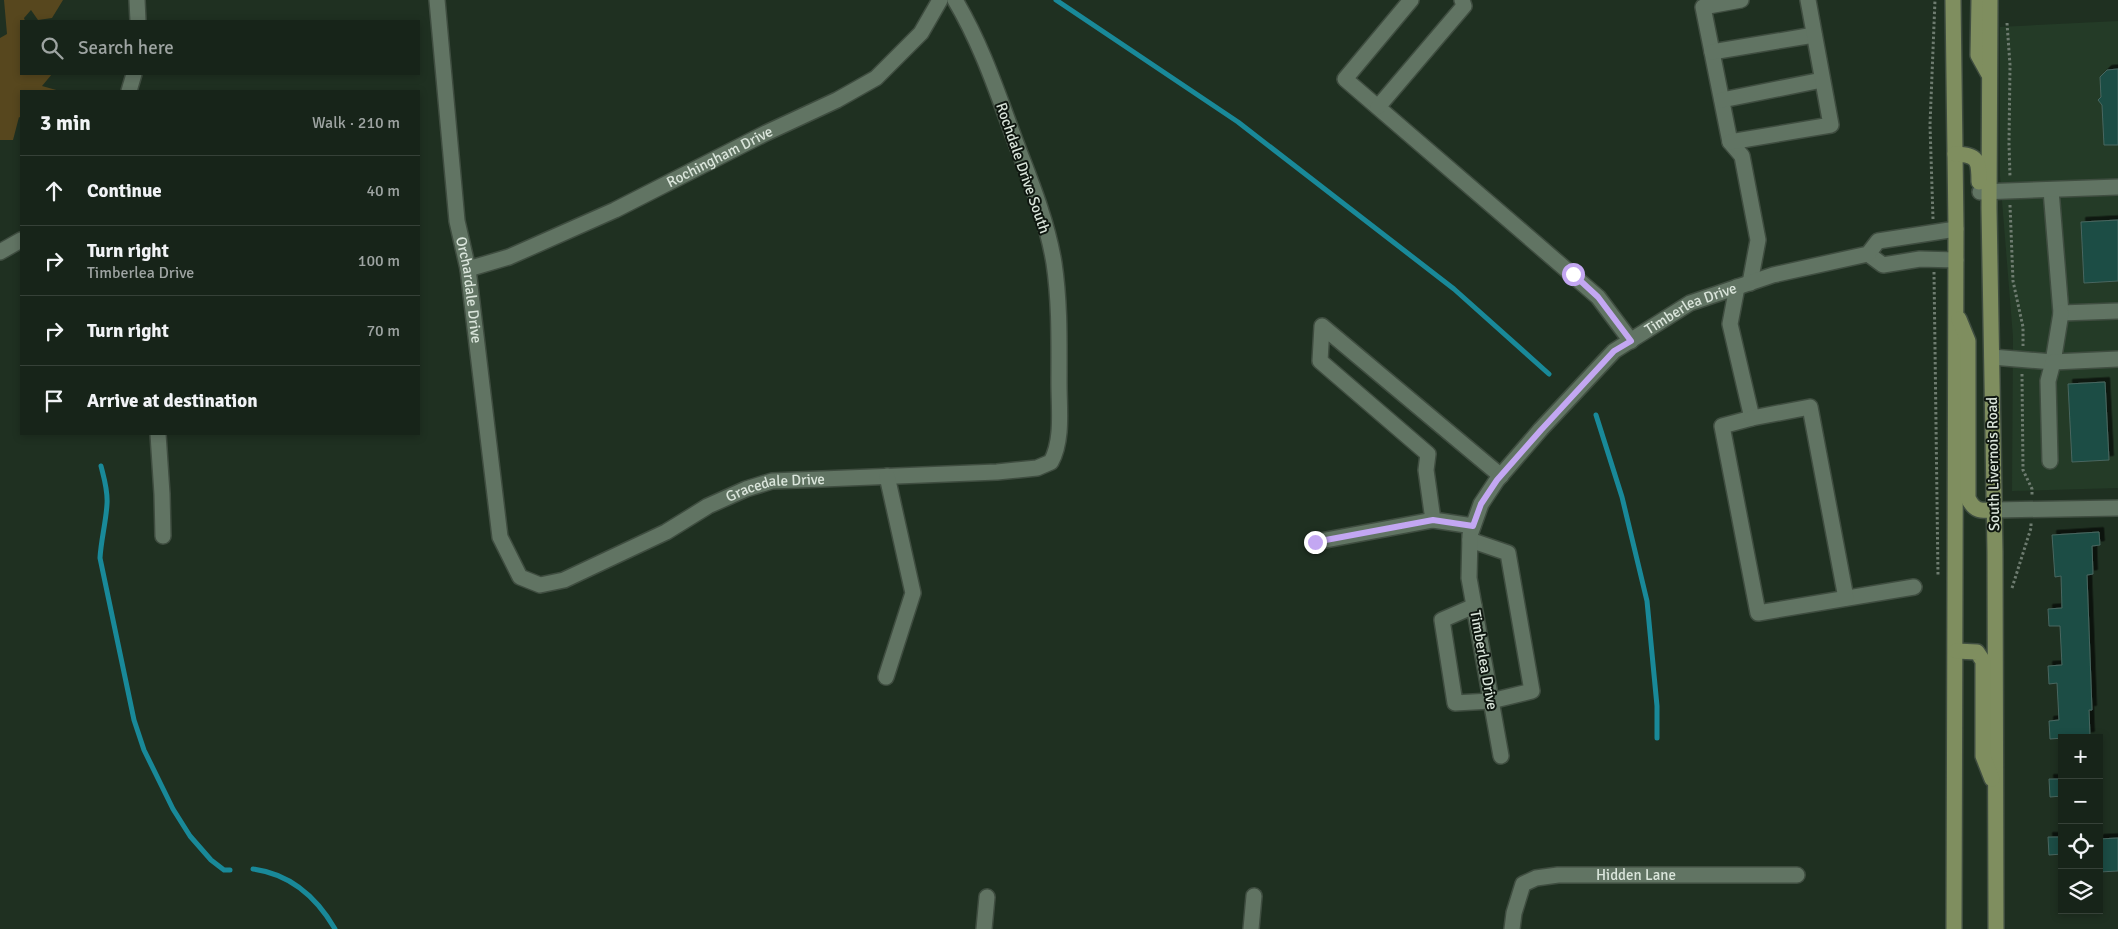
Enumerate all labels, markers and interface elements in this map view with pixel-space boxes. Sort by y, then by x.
search box [20,20,420,75]
icon: search [38,34,66,62]
text: Search here [78,36,174,60]
street label: Rochdale Drive South [992,100,1054,236]
text: 3 min [40,110,91,136]
text: Walk · 210 m [312,113,400,133]
street label: Rochingham Drive [663,122,775,191]
icon: ahead [40,177,68,205]
text: Continue [87,179,162,203]
text: 40 m [366,181,400,201]
street label: Orchardale Drive [452,235,486,344]
text: Turn right [87,239,169,263]
icon: right [40,247,68,275]
text: 100 m [358,251,400,271]
text: Timberlea Drive [87,263,194,283]
route start [1562,263,1585,286]
street label: Timberlea Drive [1641,279,1739,338]
icon: right [40,317,68,345]
text: Turn right [87,319,169,343]
text: 70 m [366,321,400,341]
icon: arrive [40,387,68,415]
text: Arrive at destination [87,389,258,413]
street label: South Livernois Road [1983,397,2003,531]
street label: Gracedale Drive [723,470,825,506]
route end [1304,531,1327,554]
street label: Timberlea Drive [1466,609,1502,711]
map controls [2058,734,2103,914]
button: + [2058,734,2103,779]
button: − [2058,779,2103,824]
button: locate [2058,824,2103,869]
street label: Hidden Lane [1596,866,1676,884]
button: layers [2058,869,2103,914]

